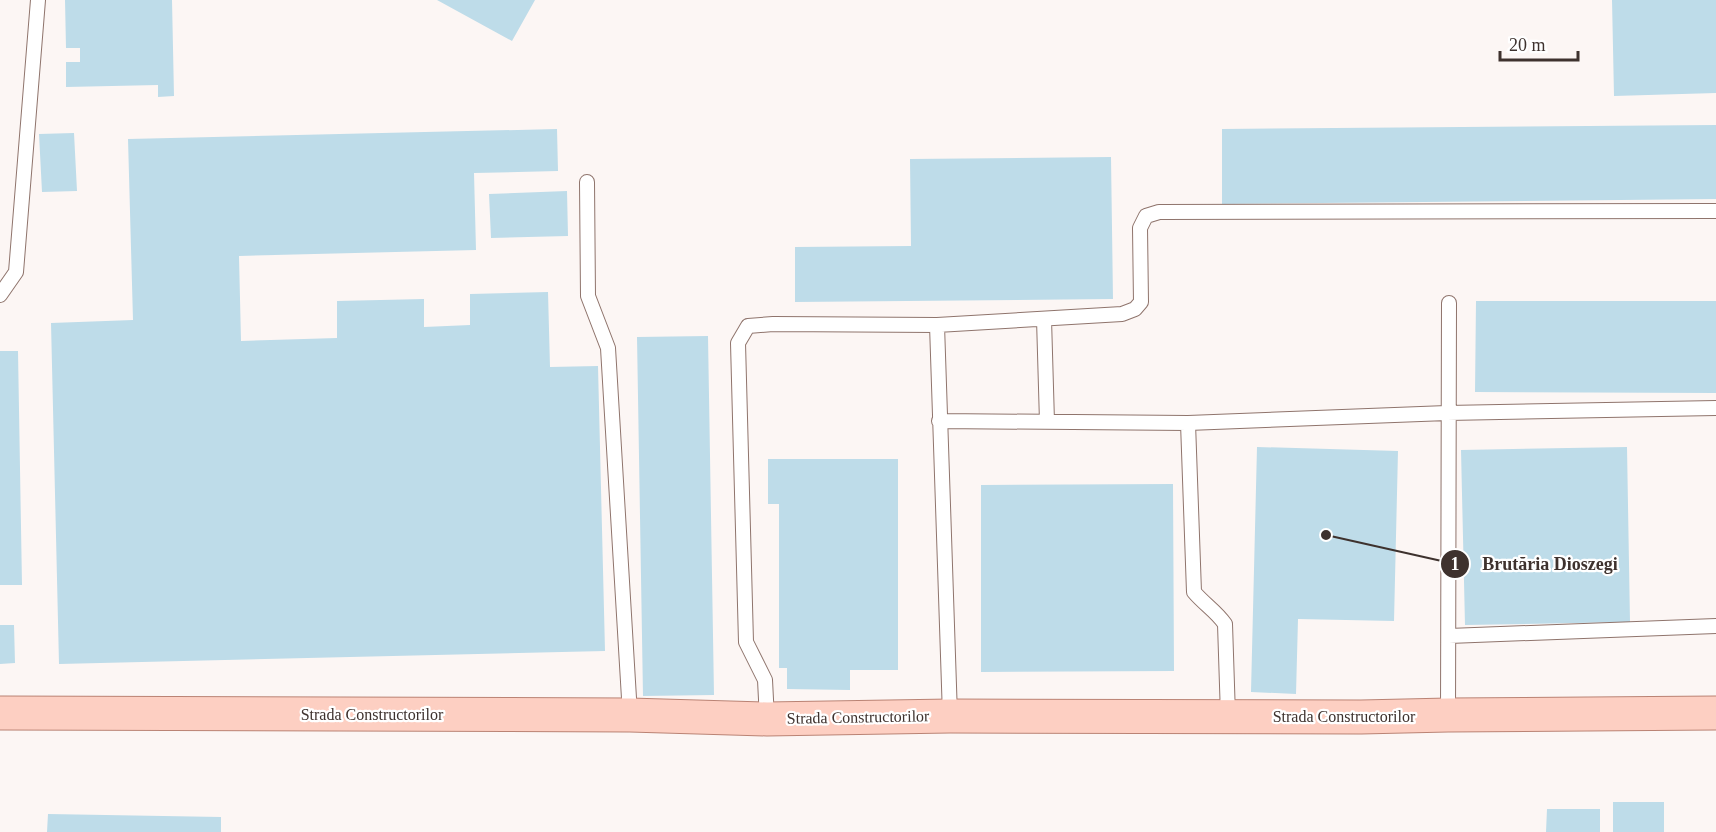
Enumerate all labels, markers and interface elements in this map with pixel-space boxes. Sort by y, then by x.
scale bar [1500,24,1578,62]
text: 20 m [1509,35,1546,55]
callout: Brutăria Dioszegi [1440,546,1630,582]
text: 1 [1451,554,1460,574]
text: Brutăria Dioszegi [1482,554,1618,574]
street label: Strada Constructorilor [301,706,444,723]
street label: Strada Constructorilor [787,707,930,727]
street label: Strada Constructorilor [1273,708,1416,725]

